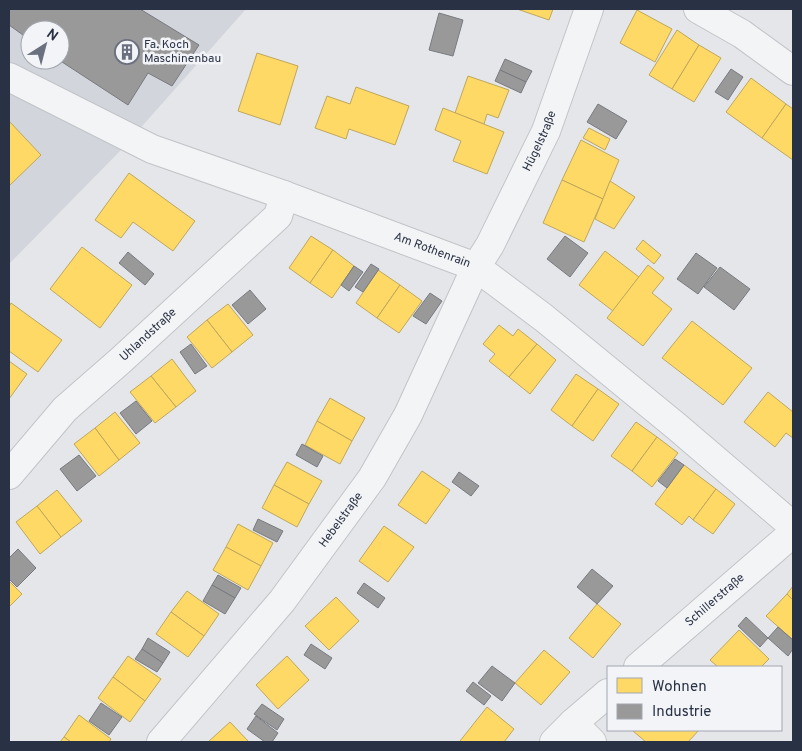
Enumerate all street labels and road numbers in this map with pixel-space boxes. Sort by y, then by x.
street label: Hügelstraße [519,109,560,174]
street label: Am Rothenrain [391,229,473,272]
street label: Uhlandstraße [116,305,180,365]
street label: Hebelstraße [316,489,367,551]
street label: Schillerstraße [682,570,748,630]

